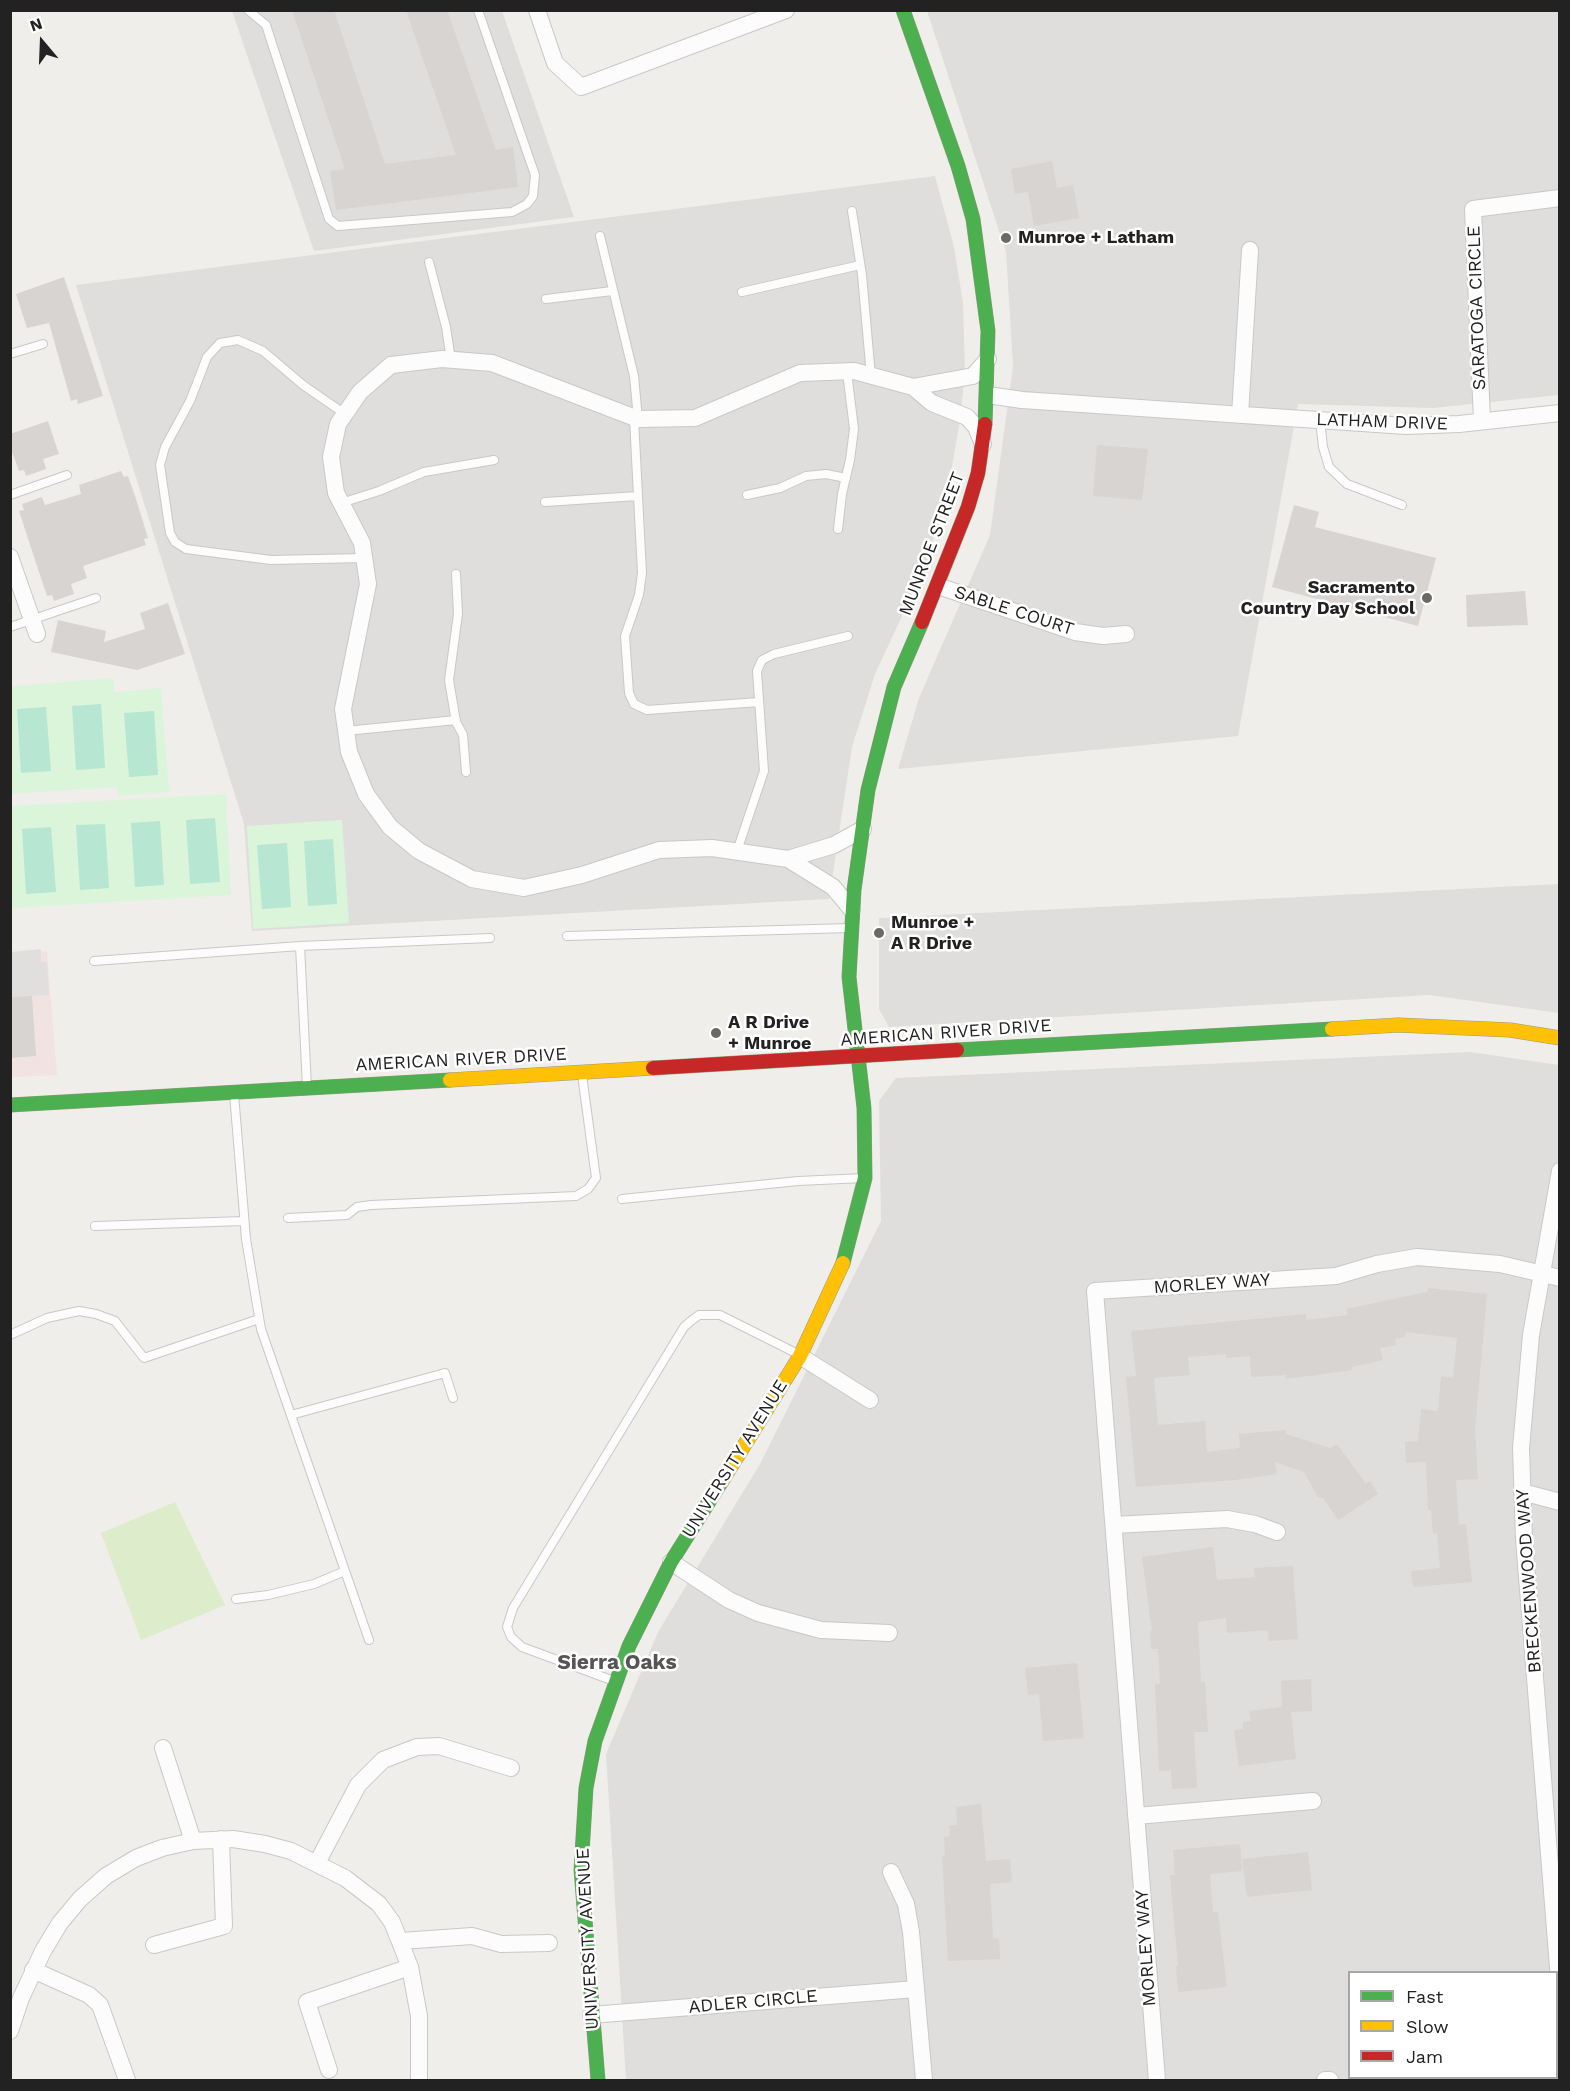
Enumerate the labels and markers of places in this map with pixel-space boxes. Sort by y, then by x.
place label: Munroe + Latham [1018,227,1174,249]
marker: Munroe + Latham [999,231,1013,245]
place label: Sacramento Country Day School [1240,577,1415,620]
marker: Sacramento Country Day School [1420,591,1434,605]
place label: Munroe + A R Drive [891,912,974,954]
marker: Munroe + A R Drive [872,926,886,940]
place label: A R Drive + Munroe [728,1012,811,1054]
marker: A R Drive + Munroe [709,1026,723,1040]

